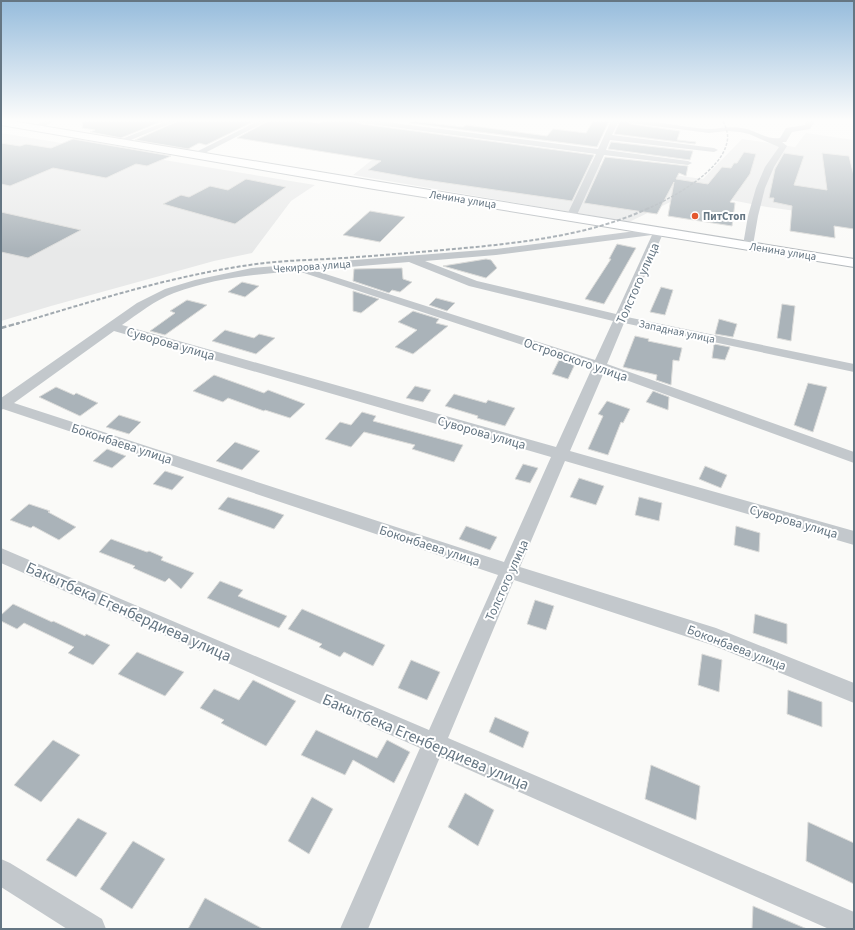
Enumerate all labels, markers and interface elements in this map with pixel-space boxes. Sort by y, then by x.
street label: Ленина улица [428,187,497,212]
place label: ПитСтоп [703,209,746,224]
marker: ПитСтоп [690,211,700,221]
street label: Ленина улица [748,239,817,264]
street label: Толстого улица [612,240,664,327]
street label: Чекирова улица [273,256,351,277]
street label: Западная улица [637,316,716,347]
street label: Суворова улица [124,323,217,365]
street label: Островского улица [521,334,630,386]
street label: Суворова улица [435,412,528,454]
street label: Боконбаева улица [69,419,174,469]
street label: Суворова улица [747,501,840,543]
street label: Боконбаева улица [377,521,482,571]
street label: Толстого улица [481,537,533,624]
street label: Бакытбека Егенбердиева улица [22,557,235,667]
street label: Боконбаева улица [684,621,789,675]
street label: Бакытбека Егенбердиева улица [319,688,532,796]

